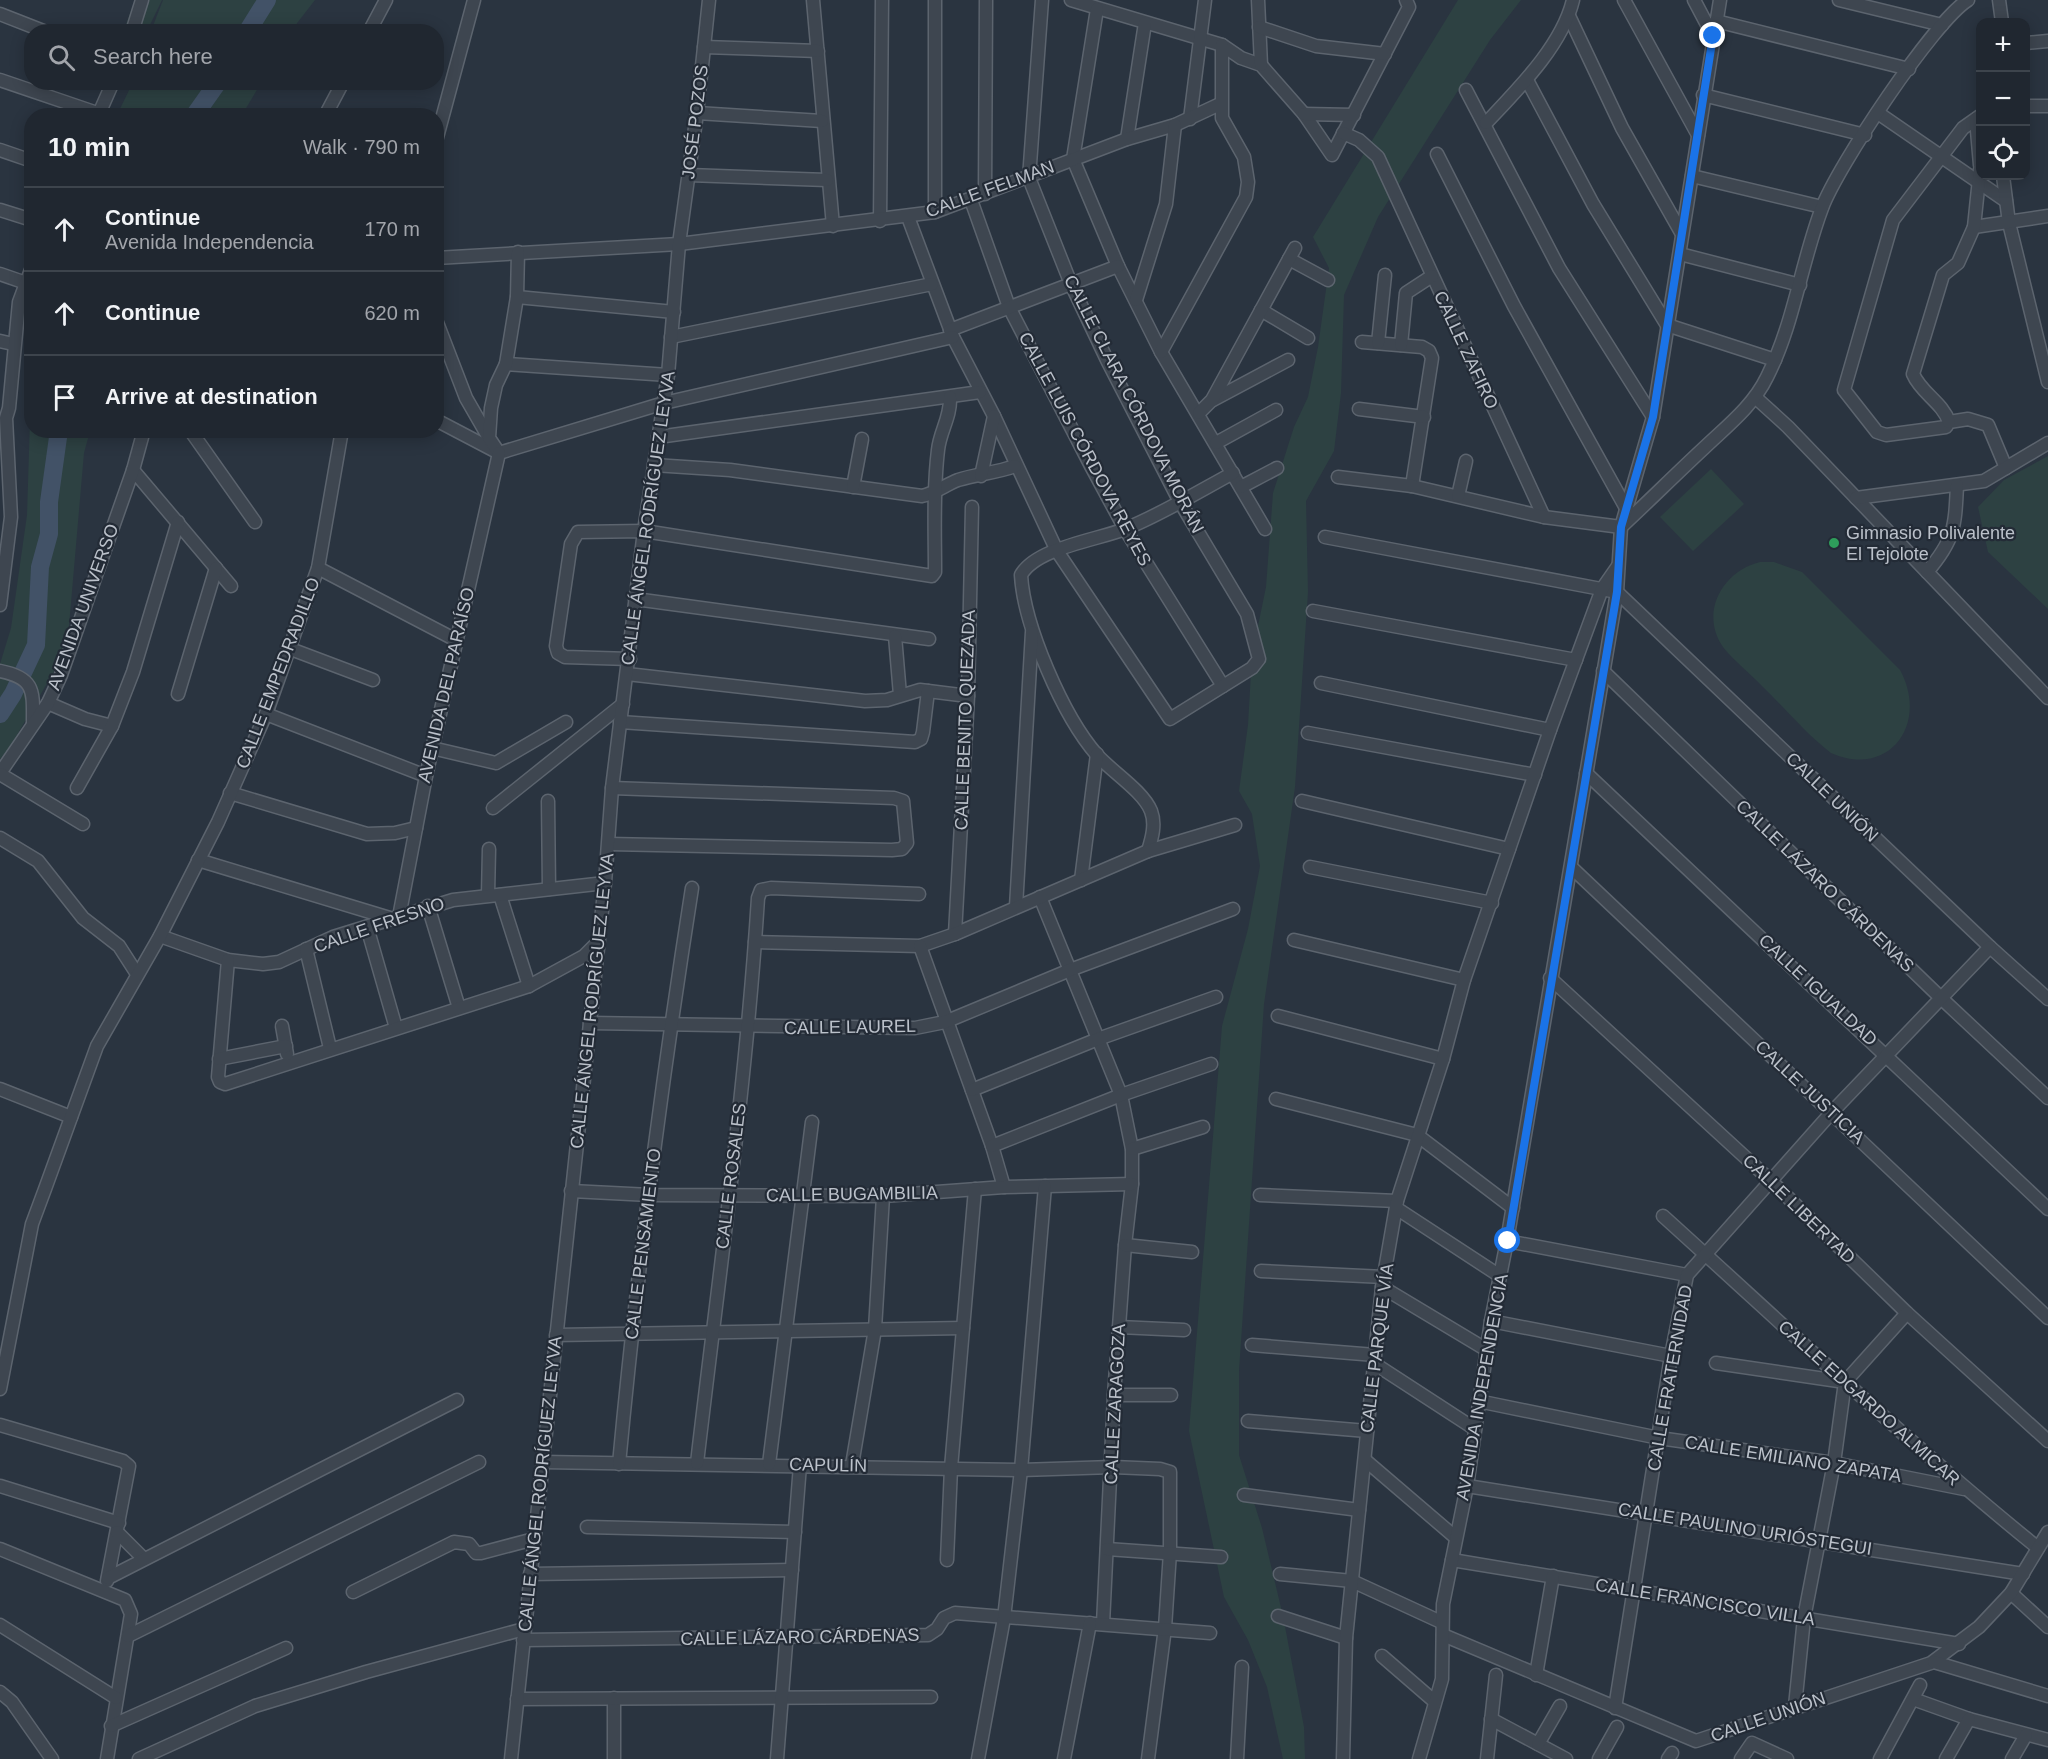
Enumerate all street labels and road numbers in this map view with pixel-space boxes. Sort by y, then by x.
street label: JOSÉ POZOS [678,64,712,180]
street label: CALLE FELMAN [923,157,1057,221]
street label: CALLE CLARA CÓRDOVA MORÁN [1060,271,1209,536]
street label: CALLE ZAFIRO [1430,288,1502,412]
street label: CALLE LUIS CÓRDOVA REYES [1015,328,1156,569]
street label: CALLE ÁNGEL RODRÍGUEZ LEYVA [617,370,679,666]
street label: AVENIDA UNIVERSO [44,521,122,693]
street label: CALLE EMPEDRADILLO [232,575,324,771]
street label: AVENIDA DEL PARAÍSO [414,585,478,785]
street label: CALLE BENITO QUEZADA [951,609,979,831]
street label: CALLE UNIÓN [1782,747,1883,846]
street label: CALLE LÁZARO CÁRDENAS [1732,796,1918,976]
street label: CALLE ÁNGEL RODRÍGUEZ LEYVA [567,852,617,1150]
street label: CALLE FRESNO [311,893,447,957]
street label: CALLE IGUALDAD [1755,930,1881,1050]
street label: CALLE LAUREL [784,1016,916,1038]
street label: CALLE JUSTICIA [1751,1036,1869,1148]
street label: CALLE ROSALES [712,1102,750,1250]
street label: CALLE PENSAMIENTO [621,1147,665,1341]
street label: CALLE LIBERTAD [1739,1150,1859,1268]
street label: CALLE BUGAMBILIA [766,1182,938,1206]
street label: CALLE PARQUE VÍA [1357,1262,1397,1434]
street label: AVENIDA INDEPENDENCIA [1452,1272,1512,1502]
street label: CALLE FRATERNIDAD [1644,1283,1696,1473]
street label: CALLE EDGARDO ALMICAR [1774,1316,1964,1490]
street label: CALLE ZARAGOZA [1101,1323,1129,1485]
street label: CALLE ÁNGEL RODRÍGUEZ LEYVA [515,1335,565,1633]
street label: CALLE EMILIANO ZAPATA [1683,1432,1903,1486]
street label: CAPULÍN [789,1454,867,1476]
street label: CALLE PAULINO URIÓSTEGUI [1617,1498,1874,1559]
street label: CALLE FRANCISCO VILLA [1594,1575,1816,1629]
street label: CALLE LÁZARO CÁRDENAS [680,1625,920,1649]
street label: CALLE UNIÓN [1708,1687,1828,1746]

